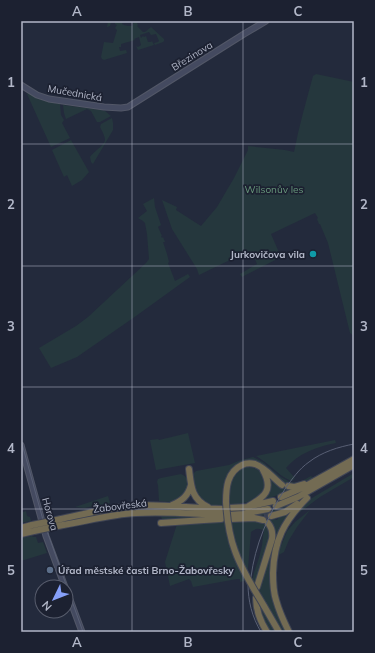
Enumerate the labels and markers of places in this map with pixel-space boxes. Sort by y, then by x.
place label: Jurkovičova vila [230,248,305,261]
marker: Jurkovičova vila [308,249,318,259]
place label: Úřad městské časti Brno-Žabovřesky [58,564,234,577]
marker: Úřad městské časti Brno-Žabovřesky [45,565,55,575]

